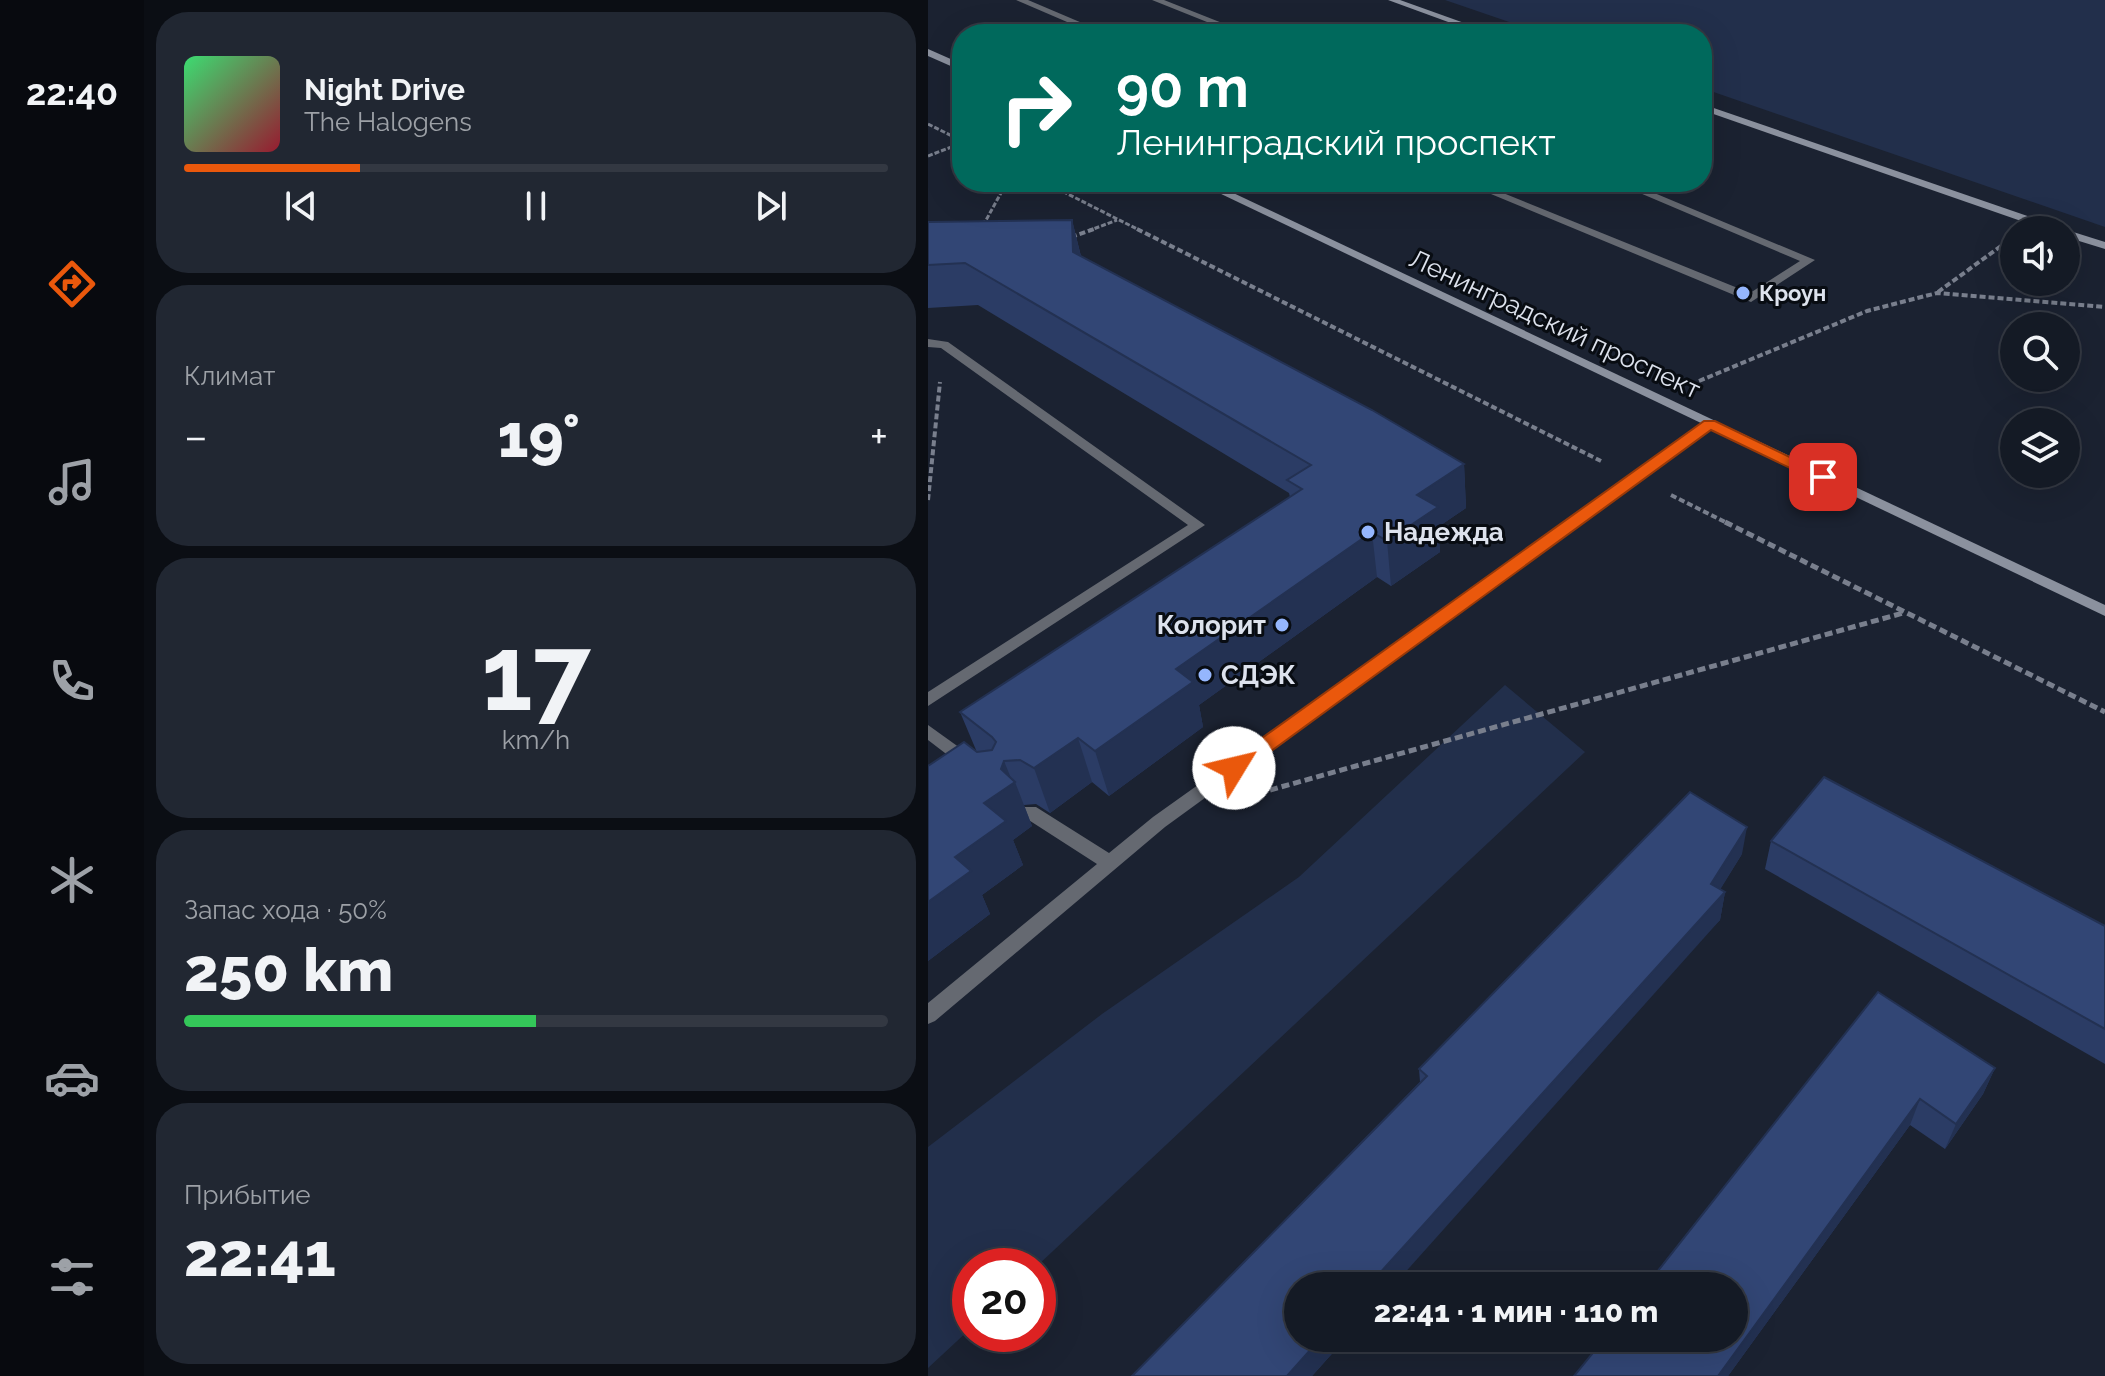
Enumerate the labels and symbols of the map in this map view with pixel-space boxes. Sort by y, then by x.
street label: Ленинградский проспект [1405,243,1705,405]
place label: Кроун [1759,280,1826,306]
marker: Кроун [1734,284,1752,302]
pin [1789,443,1857,511]
place label: Надежда [1384,517,1504,547]
marker: Надежда [1359,523,1377,541]
place label: Колорит [1157,610,1266,640]
marker: Колорит [1273,616,1291,634]
place label: СДЭК [1221,660,1296,690]
marker: СДЭК [1196,666,1214,684]
position arrow [1192,726,1276,810]
speed limit sign: 20 [952,1248,1056,1352]

